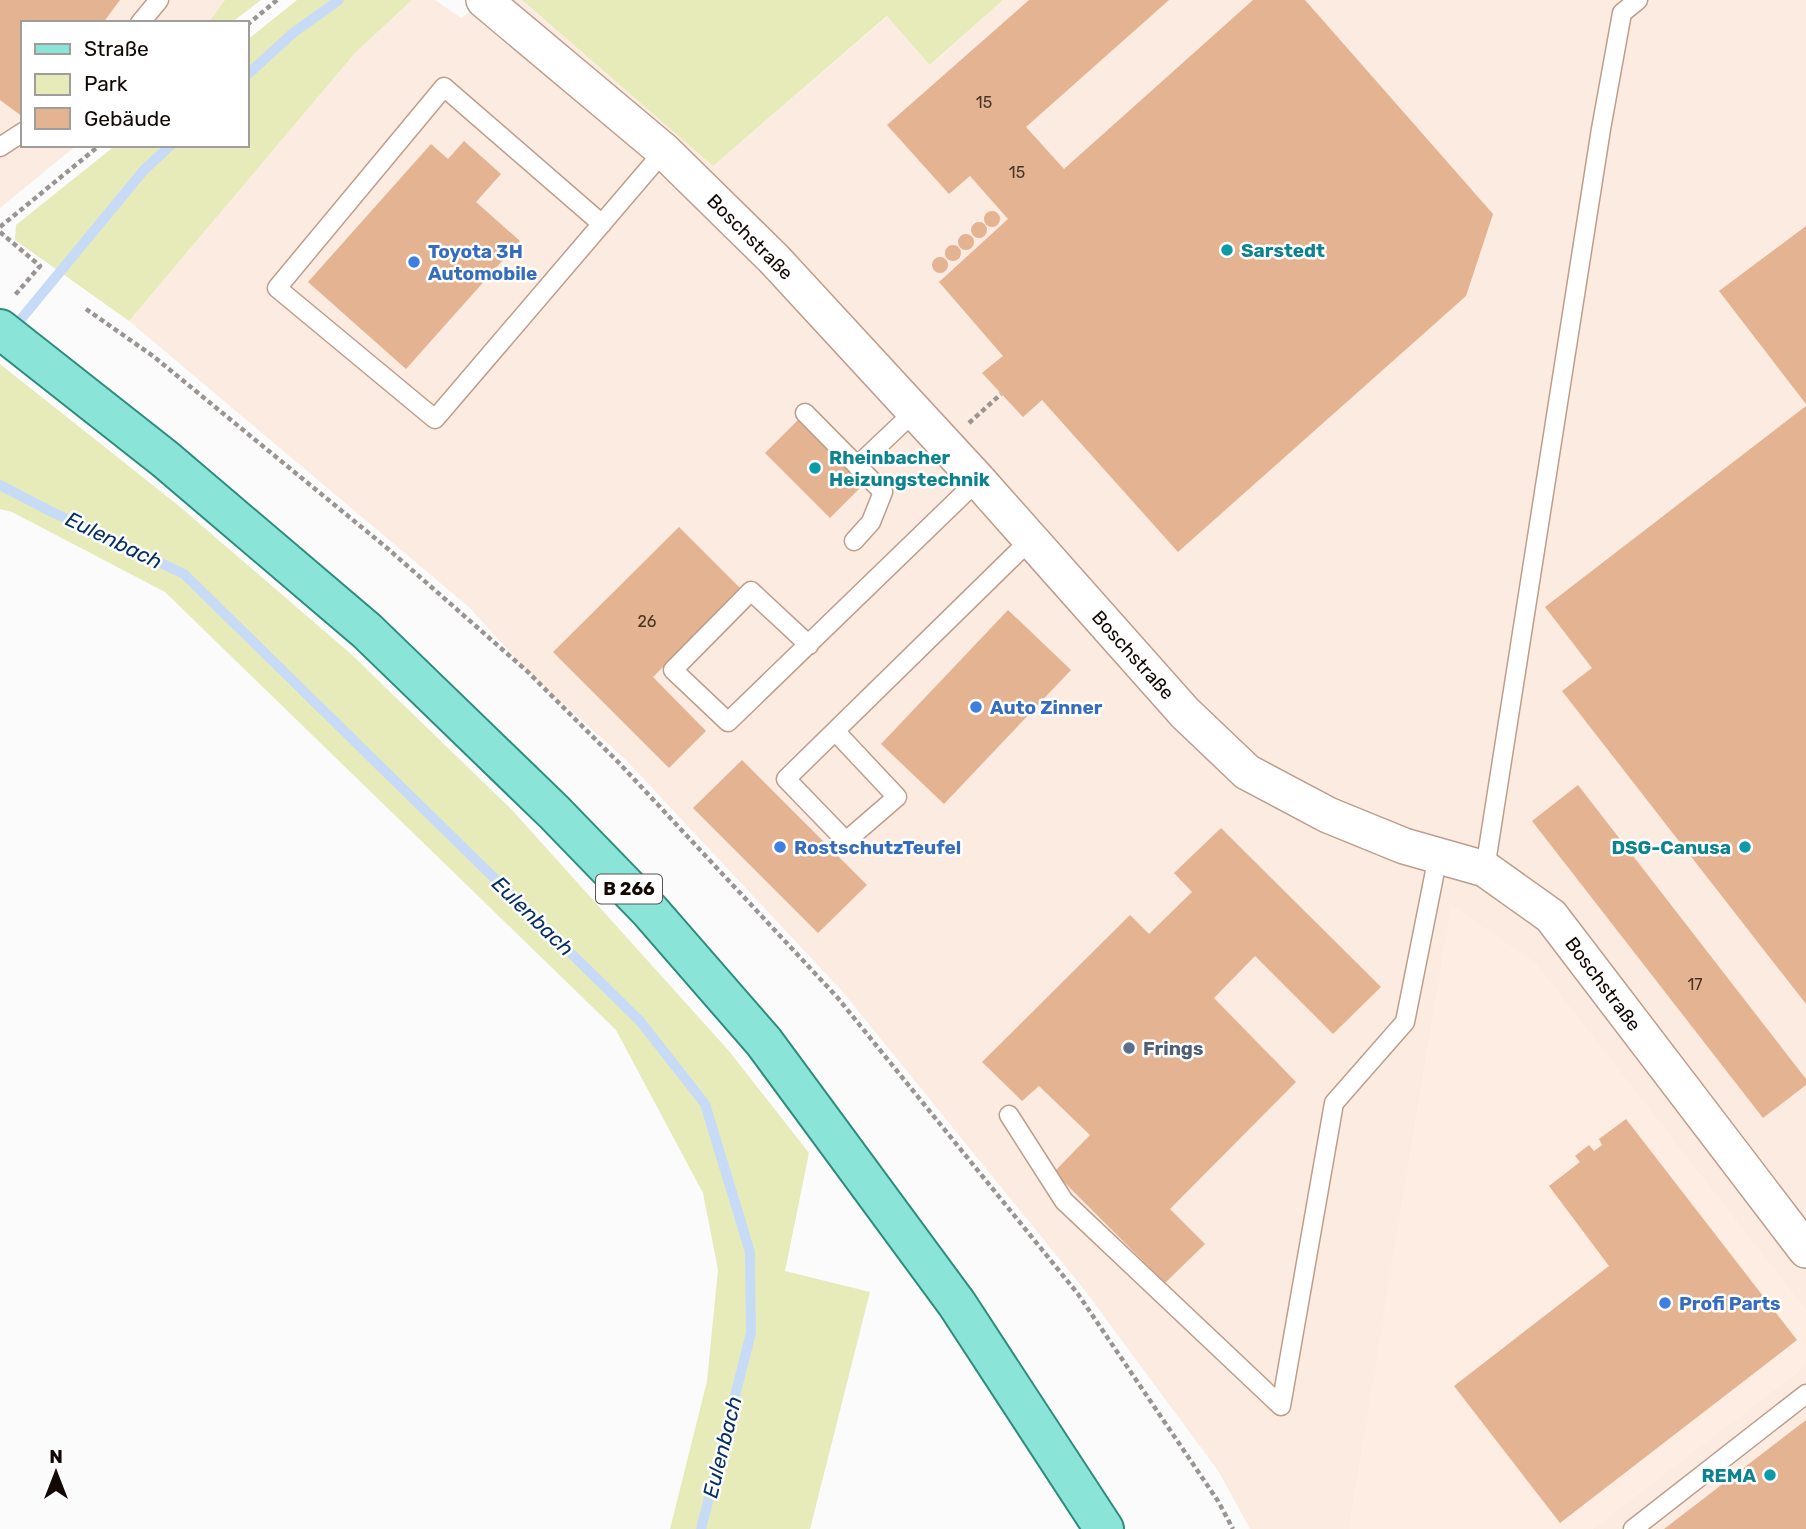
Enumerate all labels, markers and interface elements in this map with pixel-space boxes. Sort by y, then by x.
legend [21,21,248,147]
text: Straße [84,36,149,61]
text: Park [84,71,128,96]
house number: 15 [976,93,992,112]
text: Gebäude [84,106,171,131]
house number: 15 [1009,163,1025,182]
street label: Boschstraße [702,189,798,285]
place label: Sarstedt [1241,239,1325,262]
place label: Toyota 3H Automobile [428,240,537,285]
marker: Sarstedt [1219,242,1235,258]
marker: Toyota 3H Automobile [406,254,422,270]
place label: Rheinbacher Heizungstechnik [829,446,990,491]
marker: Rheinbacher Heizungstechnik [807,460,823,476]
water label: Eulenbach [62,506,166,574]
street label: Boschstraße [1087,606,1179,704]
house number: 26 [637,612,657,631]
place label: Auto Zinner [990,696,1103,719]
marker: Auto Zinner [968,699,984,715]
place label: RostschutzTeufel [794,836,961,859]
place label: DSG-Canusa [1611,836,1731,859]
marker: RostschutzTeufel [772,839,788,855]
marker: DSG-Canusa [1737,839,1753,855]
water label: Eulenbach [487,871,579,961]
road number: B 266 [596,874,662,904]
street label: Boschstraße [1560,932,1646,1036]
house number: 17 [1687,975,1703,994]
place label: Frings [1143,1037,1203,1060]
marker: Frings [1121,1040,1137,1056]
place label: Profi Parts [1679,1292,1781,1315]
marker: Profi Parts [1657,1295,1673,1311]
water label: Eulenbach [697,1394,747,1500]
north arrow [21,1438,91,1508]
text: N [49,1445,63,1468]
place label: REMA [1701,1464,1756,1487]
marker: REMA [1762,1467,1778,1483]

